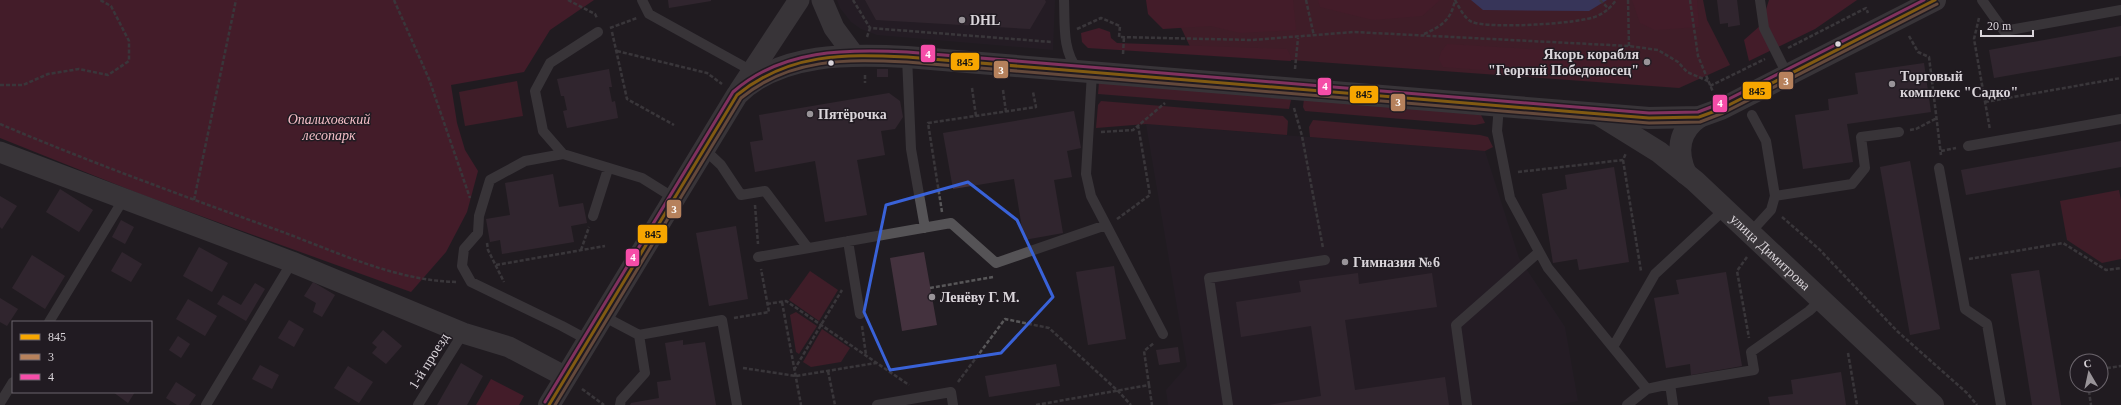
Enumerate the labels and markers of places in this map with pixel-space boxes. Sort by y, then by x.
place label: DHL [970,13,1000,28]
marker: DHL [957,15,967,25]
unlabelled marker [1833,39,1843,49]
place label: Якорь корабля "Георгий Победоносец" [1488,47,1639,78]
marker: Якорь корабля "Георгий Победоносец" [1642,57,1652,67]
unlabelled marker [826,58,836,68]
place label: Торговый комплекс "Садко" [1900,69,2018,100]
marker: Торговый комплекс "Садко" [1887,79,1897,89]
place label: Пятёрочка [818,107,887,122]
marker: Пятёрочка [805,109,815,119]
place label: Гимназия №6 [1353,255,1440,270]
marker: Гимназия №6 [1340,257,1350,267]
place label: Ленёву Г. М. [940,290,1019,305]
marker: Ленёву Г. М. [927,292,937,302]

